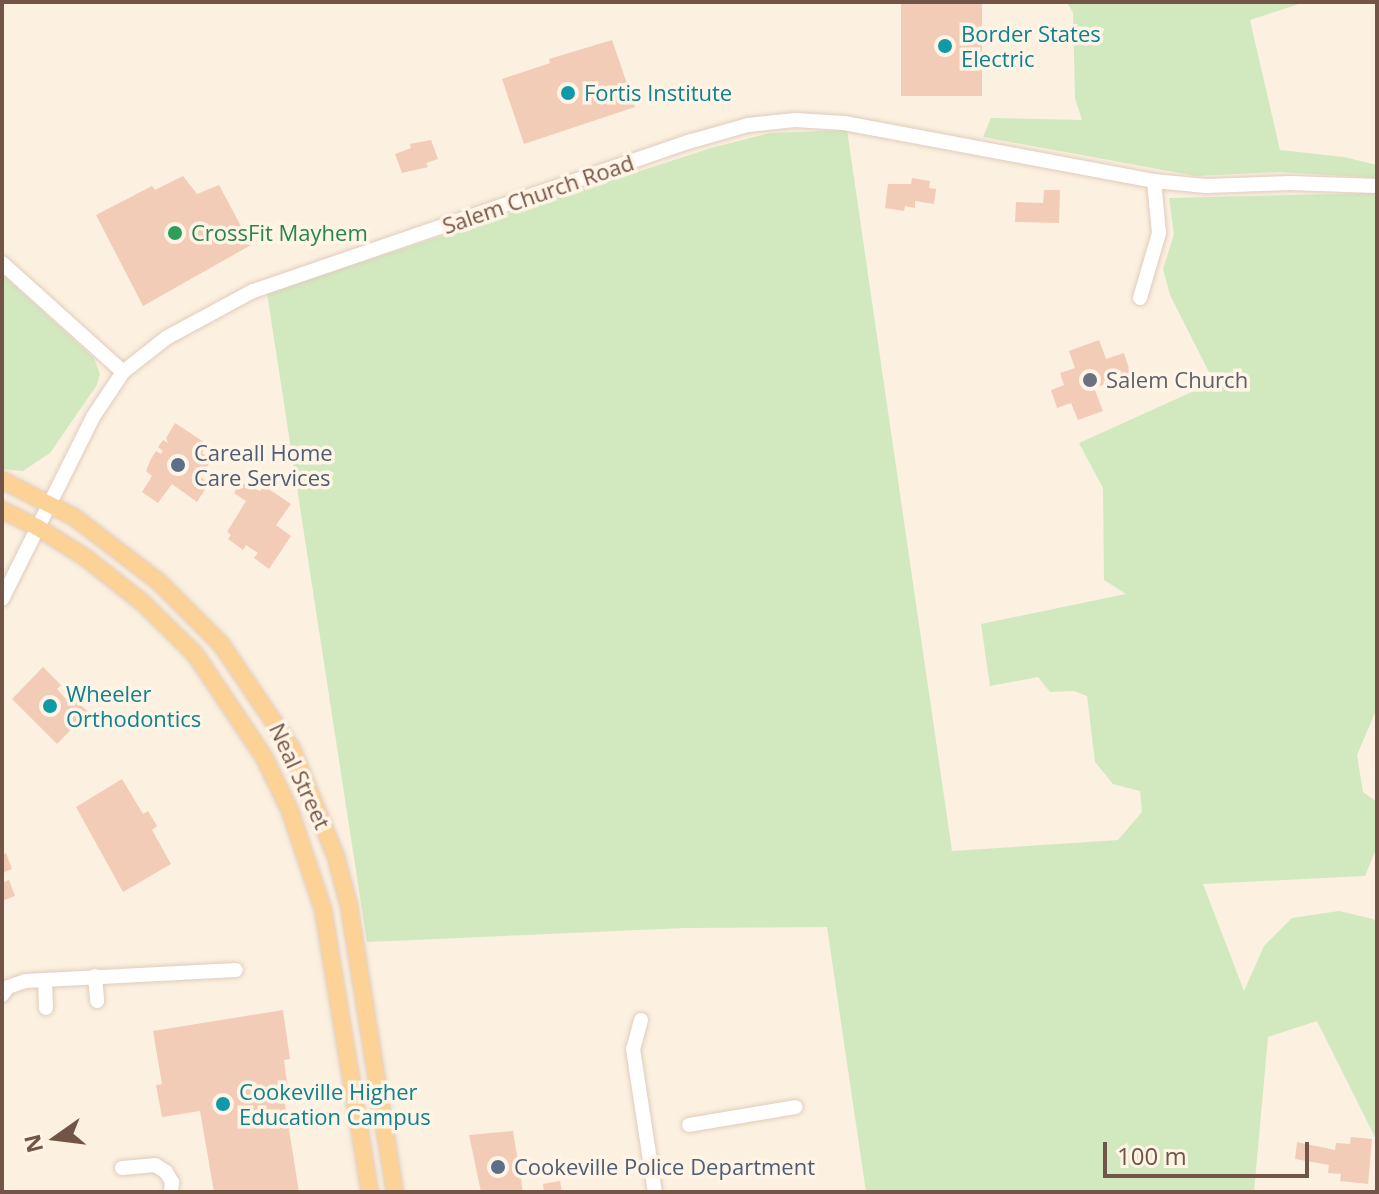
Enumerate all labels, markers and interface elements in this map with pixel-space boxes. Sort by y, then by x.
place label: Border States Electric [961,20,1101,72]
marker: Border States Electric [936,37,954,55]
place label: Fortis Institute [584,80,732,106]
marker: Fortis Institute [559,84,577,102]
street label: Salem Church Road [439,149,637,239]
place label: CrossFit Mayhem [191,220,368,246]
marker: CrossFit Mayhem [166,224,184,242]
place label: Salem Church [1106,367,1248,393]
marker: Salem Church [1081,371,1099,389]
place label: Careall Home Care Services [194,439,333,490]
marker: Careall Home Care Services [169,456,187,474]
place label: Wheeler Orthodontics [66,680,201,732]
marker: Wheeler Orthodontics [41,697,59,715]
street label: Neal Street [264,719,336,833]
place label: Cookeville Higher Education Campus [239,1078,431,1130]
marker: Cookeville Higher Education Campus [214,1095,232,1113]
north arrow [16,1098,96,1178]
scale bar [1107,1126,1313,1176]
text: N [16,1132,49,1156]
text: 100 m [1117,1139,1187,1172]
place label: Cookeville Police Department [514,1154,815,1180]
marker: Cookeville Police Department [489,1158,507,1176]

